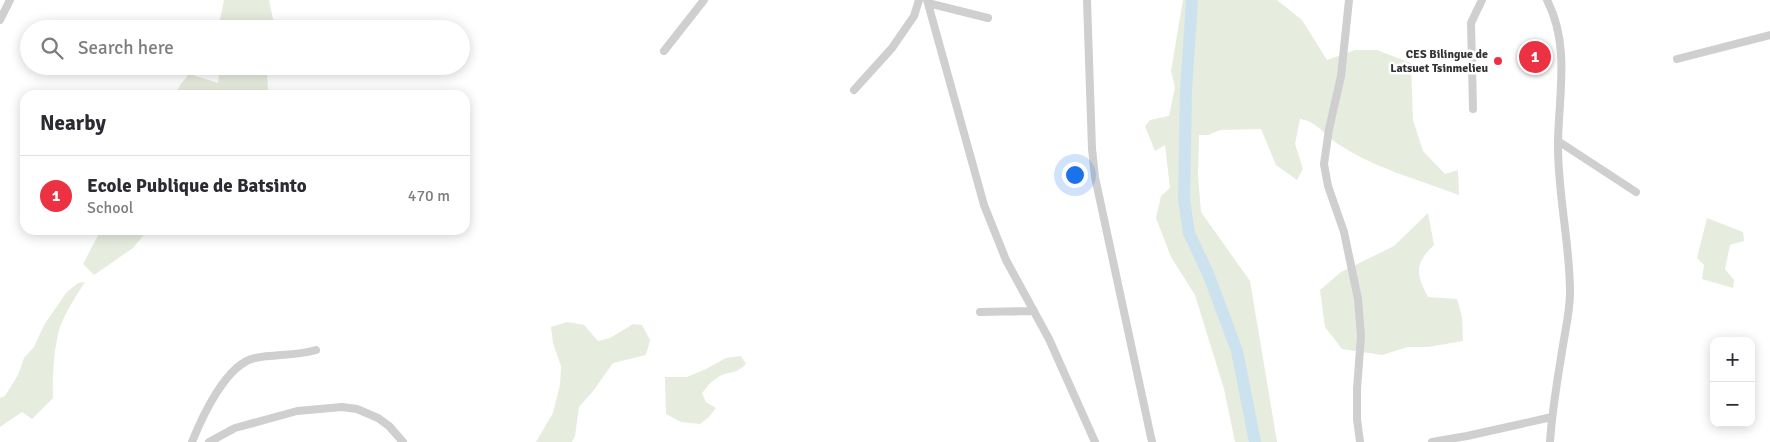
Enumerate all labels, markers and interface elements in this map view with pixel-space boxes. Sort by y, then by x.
search box [20,20,470,75]
icon: search [38,34,66,62]
text: Search here [78,36,174,60]
pin: 1 [1519,38,1551,76]
place label: CES Bilingue de Latsuet Tsinmelieu [1390,47,1488,76]
marker: CES Bilingue de Latsuet Tsinmelieu [1492,55,1504,67]
text: Nearby [40,110,106,136]
your location [1062,162,1088,188]
text: Ecole Publique de Batsinto [87,174,307,198]
text: 1 [52,186,60,206]
text: 470 m [408,186,450,206]
text: School [87,198,133,218]
map controls [1710,337,1755,427]
button: + [1710,337,1755,382]
button: − [1710,382,1755,427]

